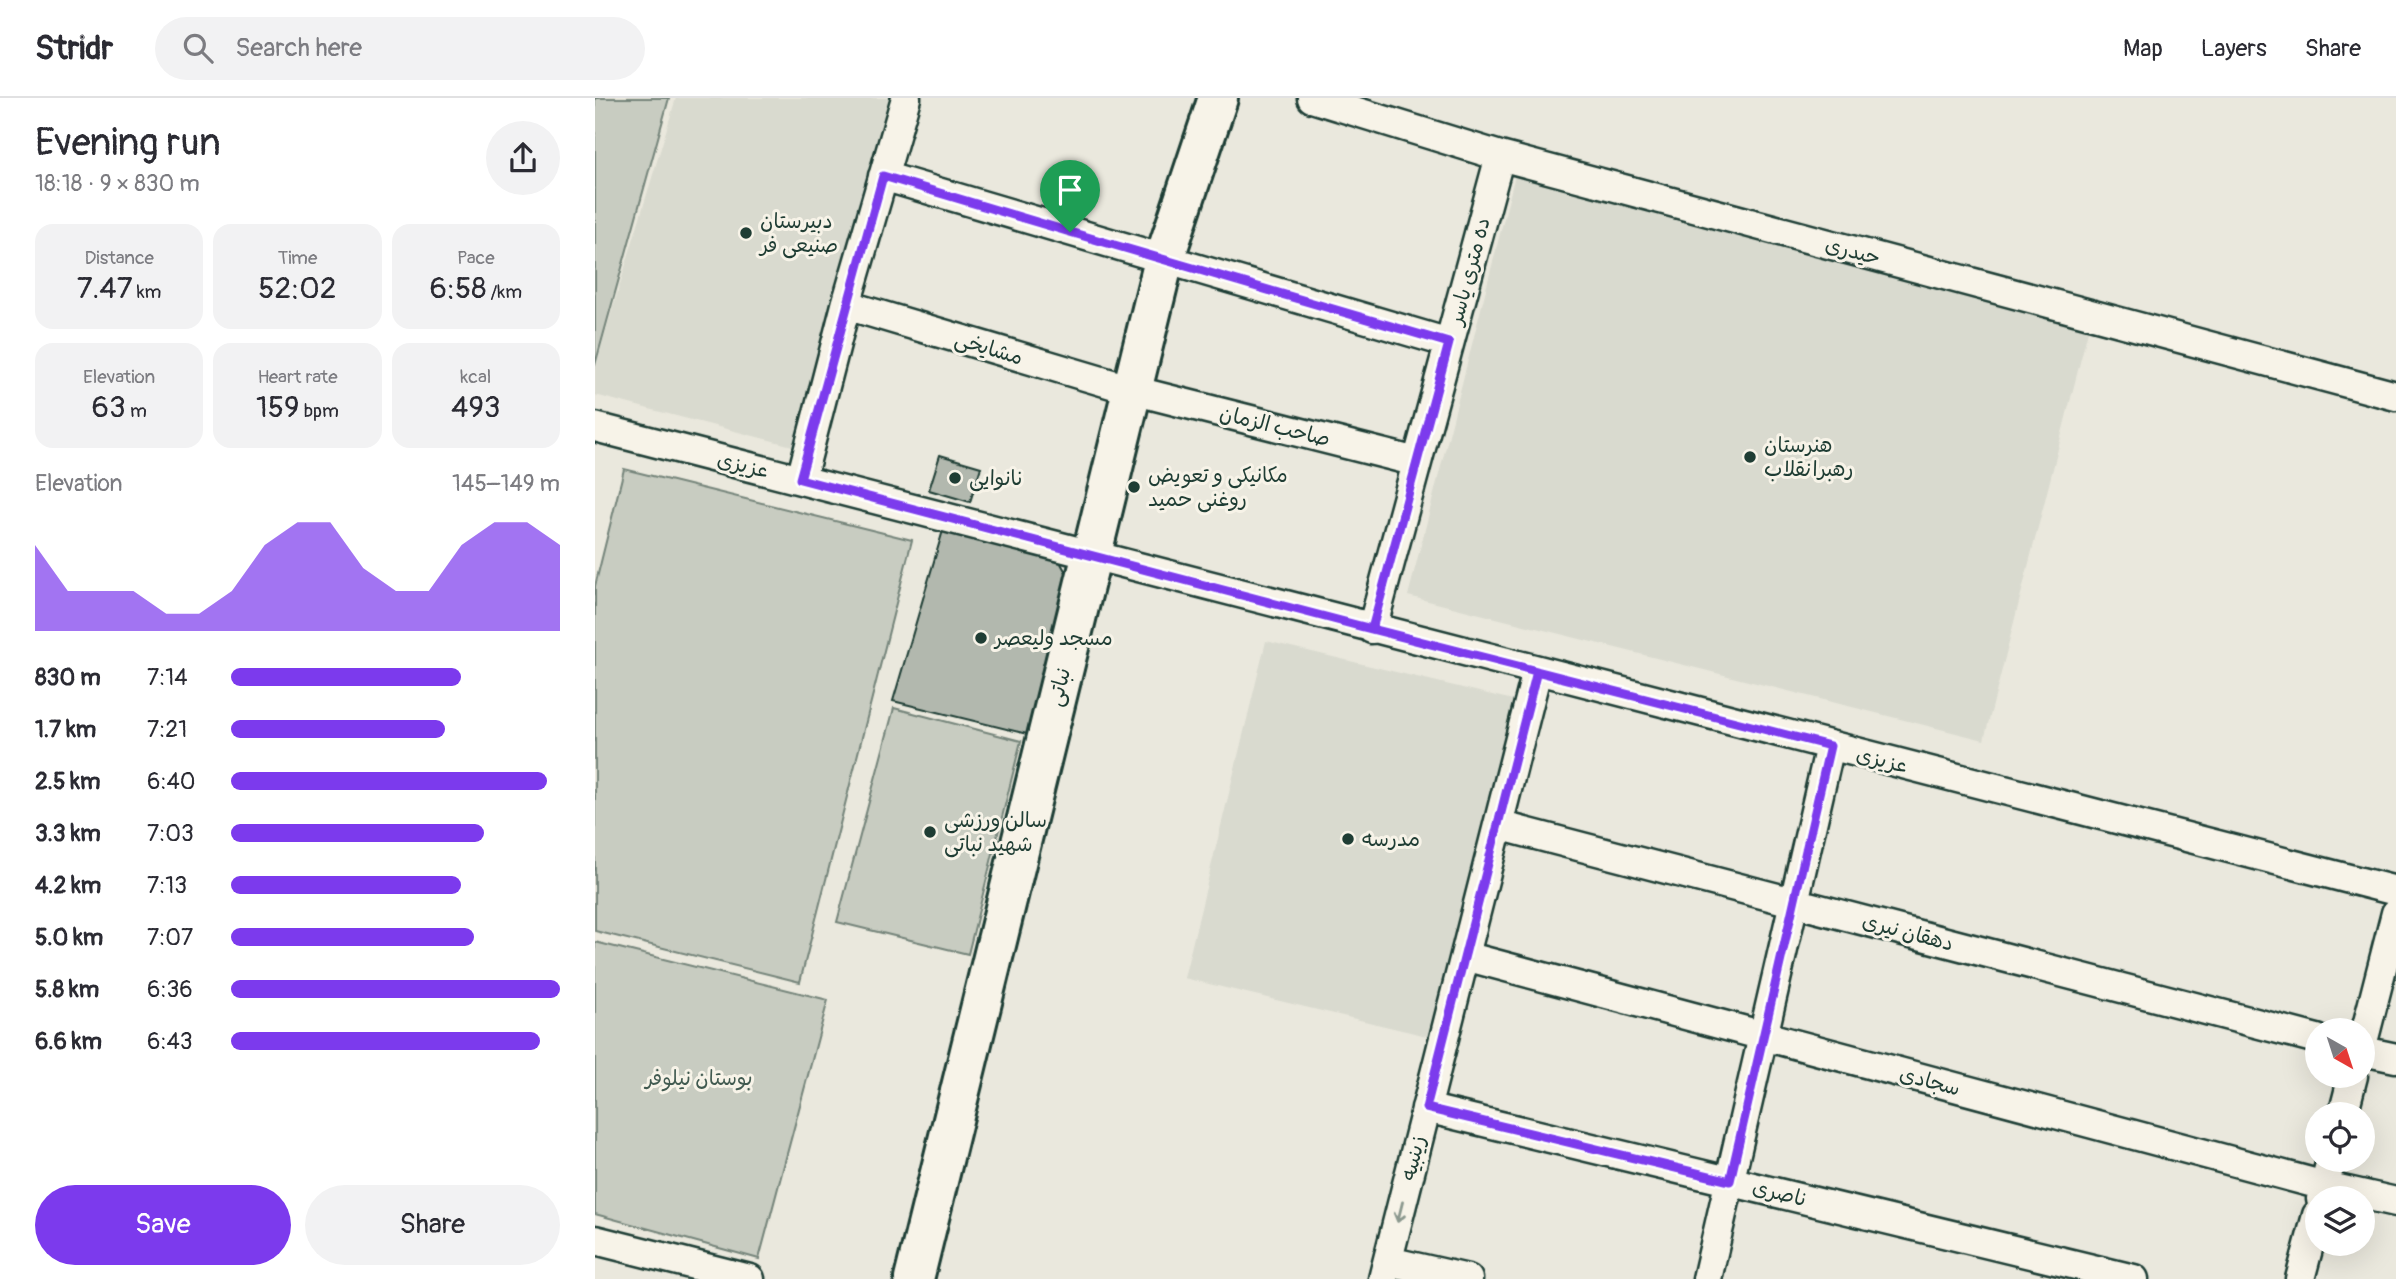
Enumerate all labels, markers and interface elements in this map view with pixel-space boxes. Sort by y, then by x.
search box [155,17,645,80]
text: Stridr [35,28,113,69]
icon: search [179,29,217,67]
text: Search here [235,32,362,64]
text: Map [2123,34,2163,63]
text: Layers [2201,34,2267,63]
text: Share [2305,34,2361,63]
text: Evening run [35,119,221,167]
button: share [486,121,560,195]
pin [1040,160,1100,232]
text: 18:18 · 9 × 830 m [35,169,200,198]
icon: arrive [1051,171,1089,209]
place label: دبیرستان صنیعی فر [758,208,838,259]
street label: ده متری یاسر [1442,215,1497,330]
marker: دبیرستان صنیعی فر [738,225,754,241]
street label: حیدری [1822,231,1883,272]
text: Distance [84,246,154,270]
text: Time [278,246,317,270]
text: Pace [457,246,495,270]
text: 7.47 [77,270,133,307]
text: 52:02 [258,270,337,307]
text: 6:58 [430,270,486,307]
text: km [133,280,161,304]
text: /km [486,280,522,304]
street label: مشایخی [952,325,1026,372]
text: Elevation [83,365,155,389]
text: Heart rate [257,365,338,389]
text: kcal [460,365,491,389]
text: 63 [92,389,126,426]
text: 159 [256,389,300,426]
text: 493 [451,389,501,426]
text: m [126,399,147,423]
text: bpm [300,399,339,423]
street label: صاحب الزمان [1217,400,1333,453]
place label: هنرستان رهبرانقلاب [1764,432,1853,483]
street label: عزیزی [714,446,771,485]
marker: هنرستان رهبرانقلاب [1742,449,1758,465]
place label: مکانیکی و تعویض روغنی حمید [1148,462,1288,513]
place label: نانوایی [969,465,1024,492]
text: Elevation [35,469,123,498]
text: 145–149 m [452,469,560,498]
marker: نانوایی [947,470,963,486]
marker: مکانیکی و تعویض روغنی حمید [1126,479,1142,495]
place label: مسجد ولیعصر [993,625,1113,652]
marker: مسجد ولیعصر [973,630,989,646]
text: 830 m [35,663,101,692]
text: 7:14 [147,663,188,692]
street label: نباتی [1042,665,1077,709]
text: 1.7 km [35,715,96,744]
text: 7:21 [147,715,187,744]
street label: عزیزی [1853,741,1910,780]
text: 2.5 km [35,767,100,796]
text: 6:40 [147,767,196,796]
place label: سالن ورزشی شهید نباتی [944,807,1047,858]
text: 3.3 km [35,819,101,848]
text: 7:03 [147,819,194,848]
marker: سالن ورزشی شهید نباتی [922,824,938,840]
place label: مدرسه [1362,826,1420,853]
marker: مدرسه [1340,831,1356,847]
text: 4.2 km [35,871,101,900]
text: 7:13 [147,871,187,900]
street label: دهقان نیری [1859,907,1957,958]
text: 5.0 km [35,923,103,952]
text: 7:07 [147,923,193,952]
text: 5.8 km [35,975,99,1004]
text: 6:36 [147,975,193,1004]
north arrow [2305,1018,2375,1088]
map controls [2305,1018,2375,1256]
text: 6.6 km [35,1027,102,1056]
text: 6:43 [147,1027,193,1056]
street label: سجادی [1897,1060,1963,1103]
park label: بوستان نیلوفر [643,1065,753,1092]
button: locate [2305,1102,2375,1172]
street label: زینبیه [1395,1133,1432,1184]
street label: ناصری [1750,1174,1810,1213]
button: Save [35,1185,291,1265]
button: Share [305,1185,560,1265]
button: layers [2305,1186,2375,1256]
one-way arrow [1393,1201,1406,1223]

